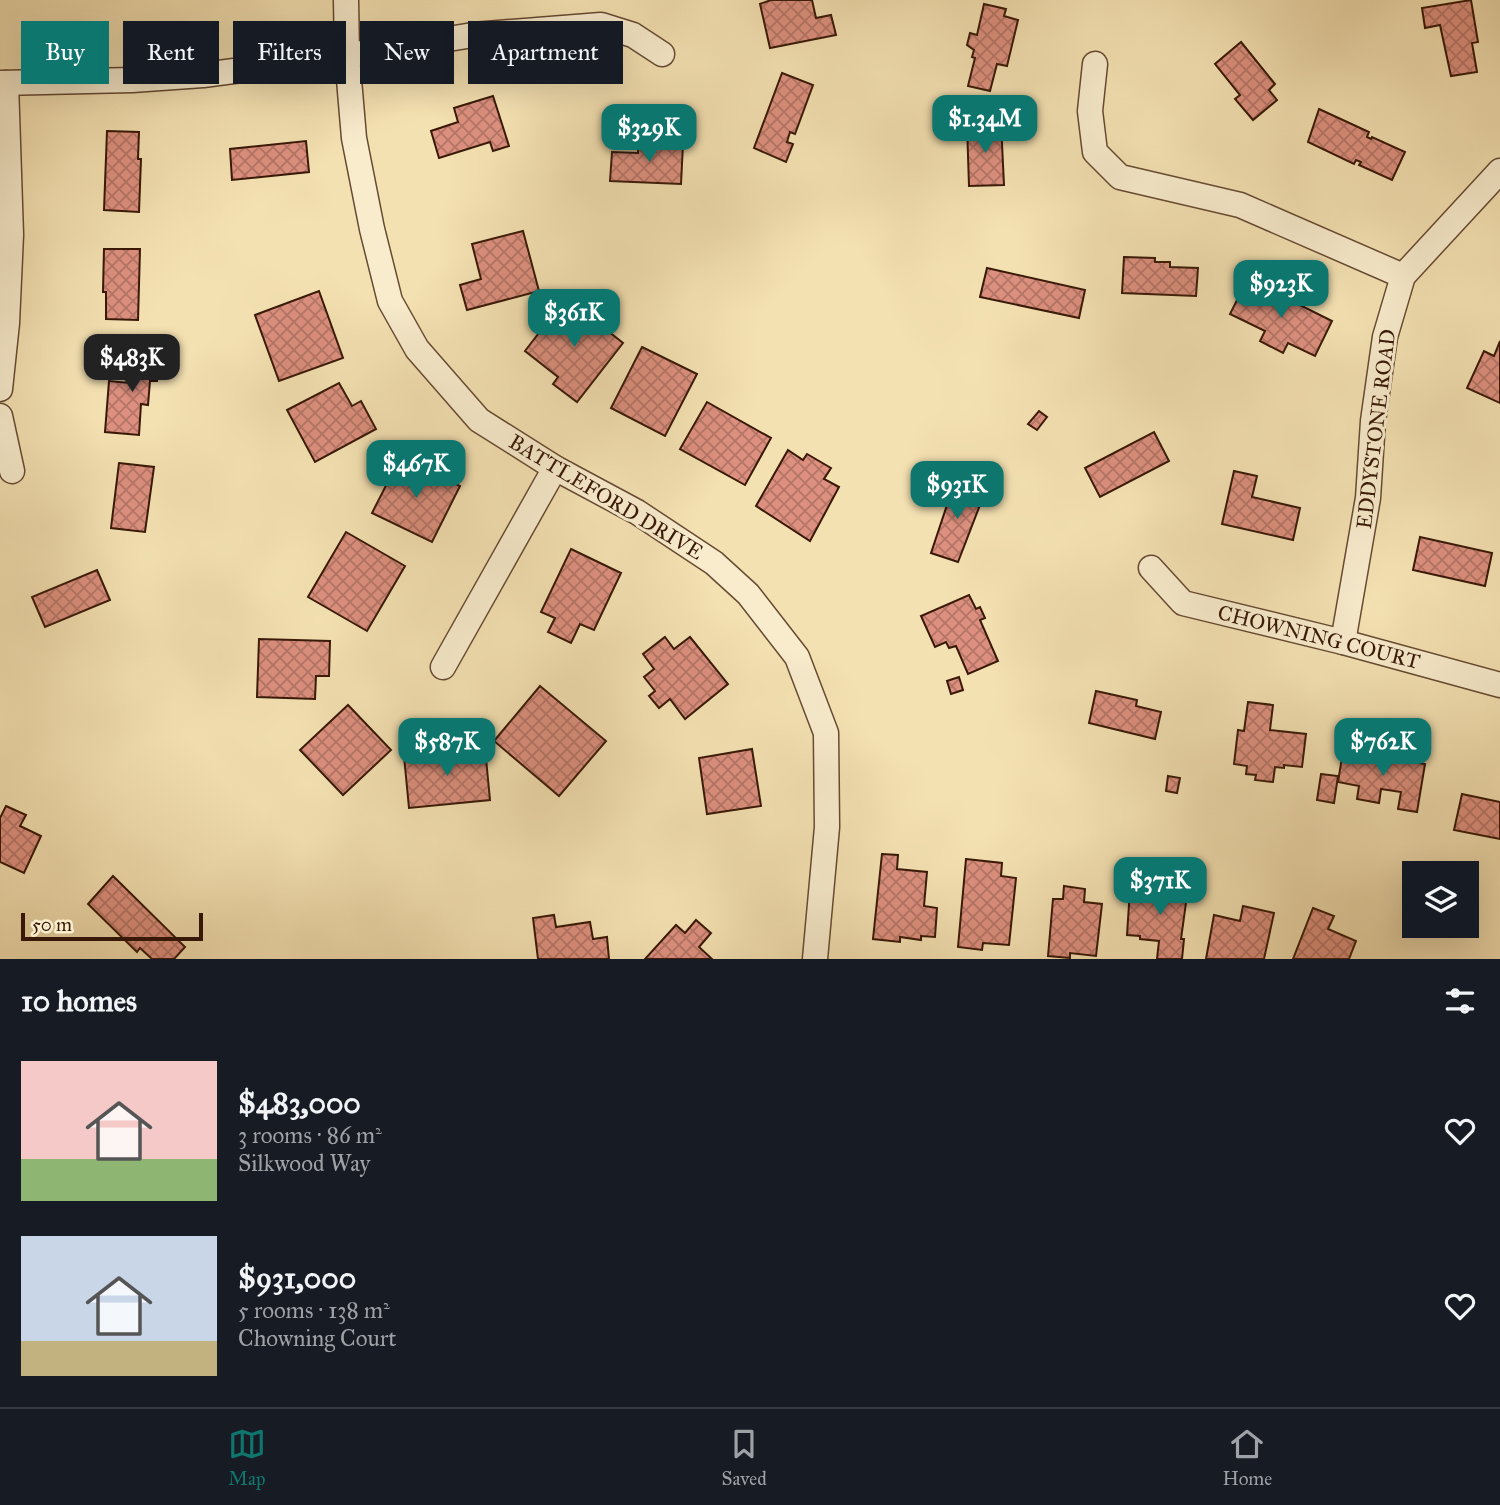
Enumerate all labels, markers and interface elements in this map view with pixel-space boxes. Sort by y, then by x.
chip: Buy [21,21,109,84]
chip: Rent [123,21,219,84]
chip: Filters [233,21,346,84]
chip: New [360,21,454,84]
chip: Apartment [468,21,623,84]
pin: $1.34M [928,96,1042,155]
pin: $329K [600,104,698,164]
text: $1.34M [948,104,1022,132]
text: $329K [617,113,681,141]
pin: $923K [1232,260,1330,320]
text: $923K [1249,269,1313,297]
pin: $361K [525,290,623,349]
text: $361K [544,298,604,326]
street label: EDDYSTONE ROAD [1351,328,1401,530]
pin: $483K [83,334,181,394]
text: $483K [100,343,164,371]
street label: BATTLEFORD DRIVE [504,429,708,565]
pin: $467K [367,440,465,500]
text: $467K [382,449,450,477]
pin: $931K [908,462,1006,521]
text: $931K [927,470,987,498]
street label: CHOWNING COURT [1215,599,1423,675]
pin: $587K [398,718,496,778]
pin: $762K [1334,718,1432,778]
text: $587K [414,727,480,755]
text: $762K [1350,727,1416,755]
pin: $371K [1111,858,1209,917]
map controls [1402,861,1479,938]
button: layers [1402,861,1479,938]
text: $371K [1130,866,1190,894]
scale bar [21,910,203,942]
text: 50 m [32,913,72,936]
icon: filters [1441,982,1479,1020]
text: 10 homes [21,983,137,1019]
text: $483,000 [238,1085,361,1121]
icon: home [77,1089,161,1173]
icon: heart [1441,1112,1479,1150]
text: 3 rooms · 86 m² [238,1121,382,1149]
text: Silkwood Way [238,1149,370,1177]
text: $931,000 [238,1260,356,1296]
icon: home [77,1264,161,1348]
icon: heart [1441,1287,1479,1325]
text: 5 rooms · 138 m² [238,1296,390,1324]
text: Chowning Court [238,1324,396,1352]
tab: Map [228,1425,266,1490]
tab: Saved [722,1425,767,1490]
tab: Home [1222,1425,1272,1490]

